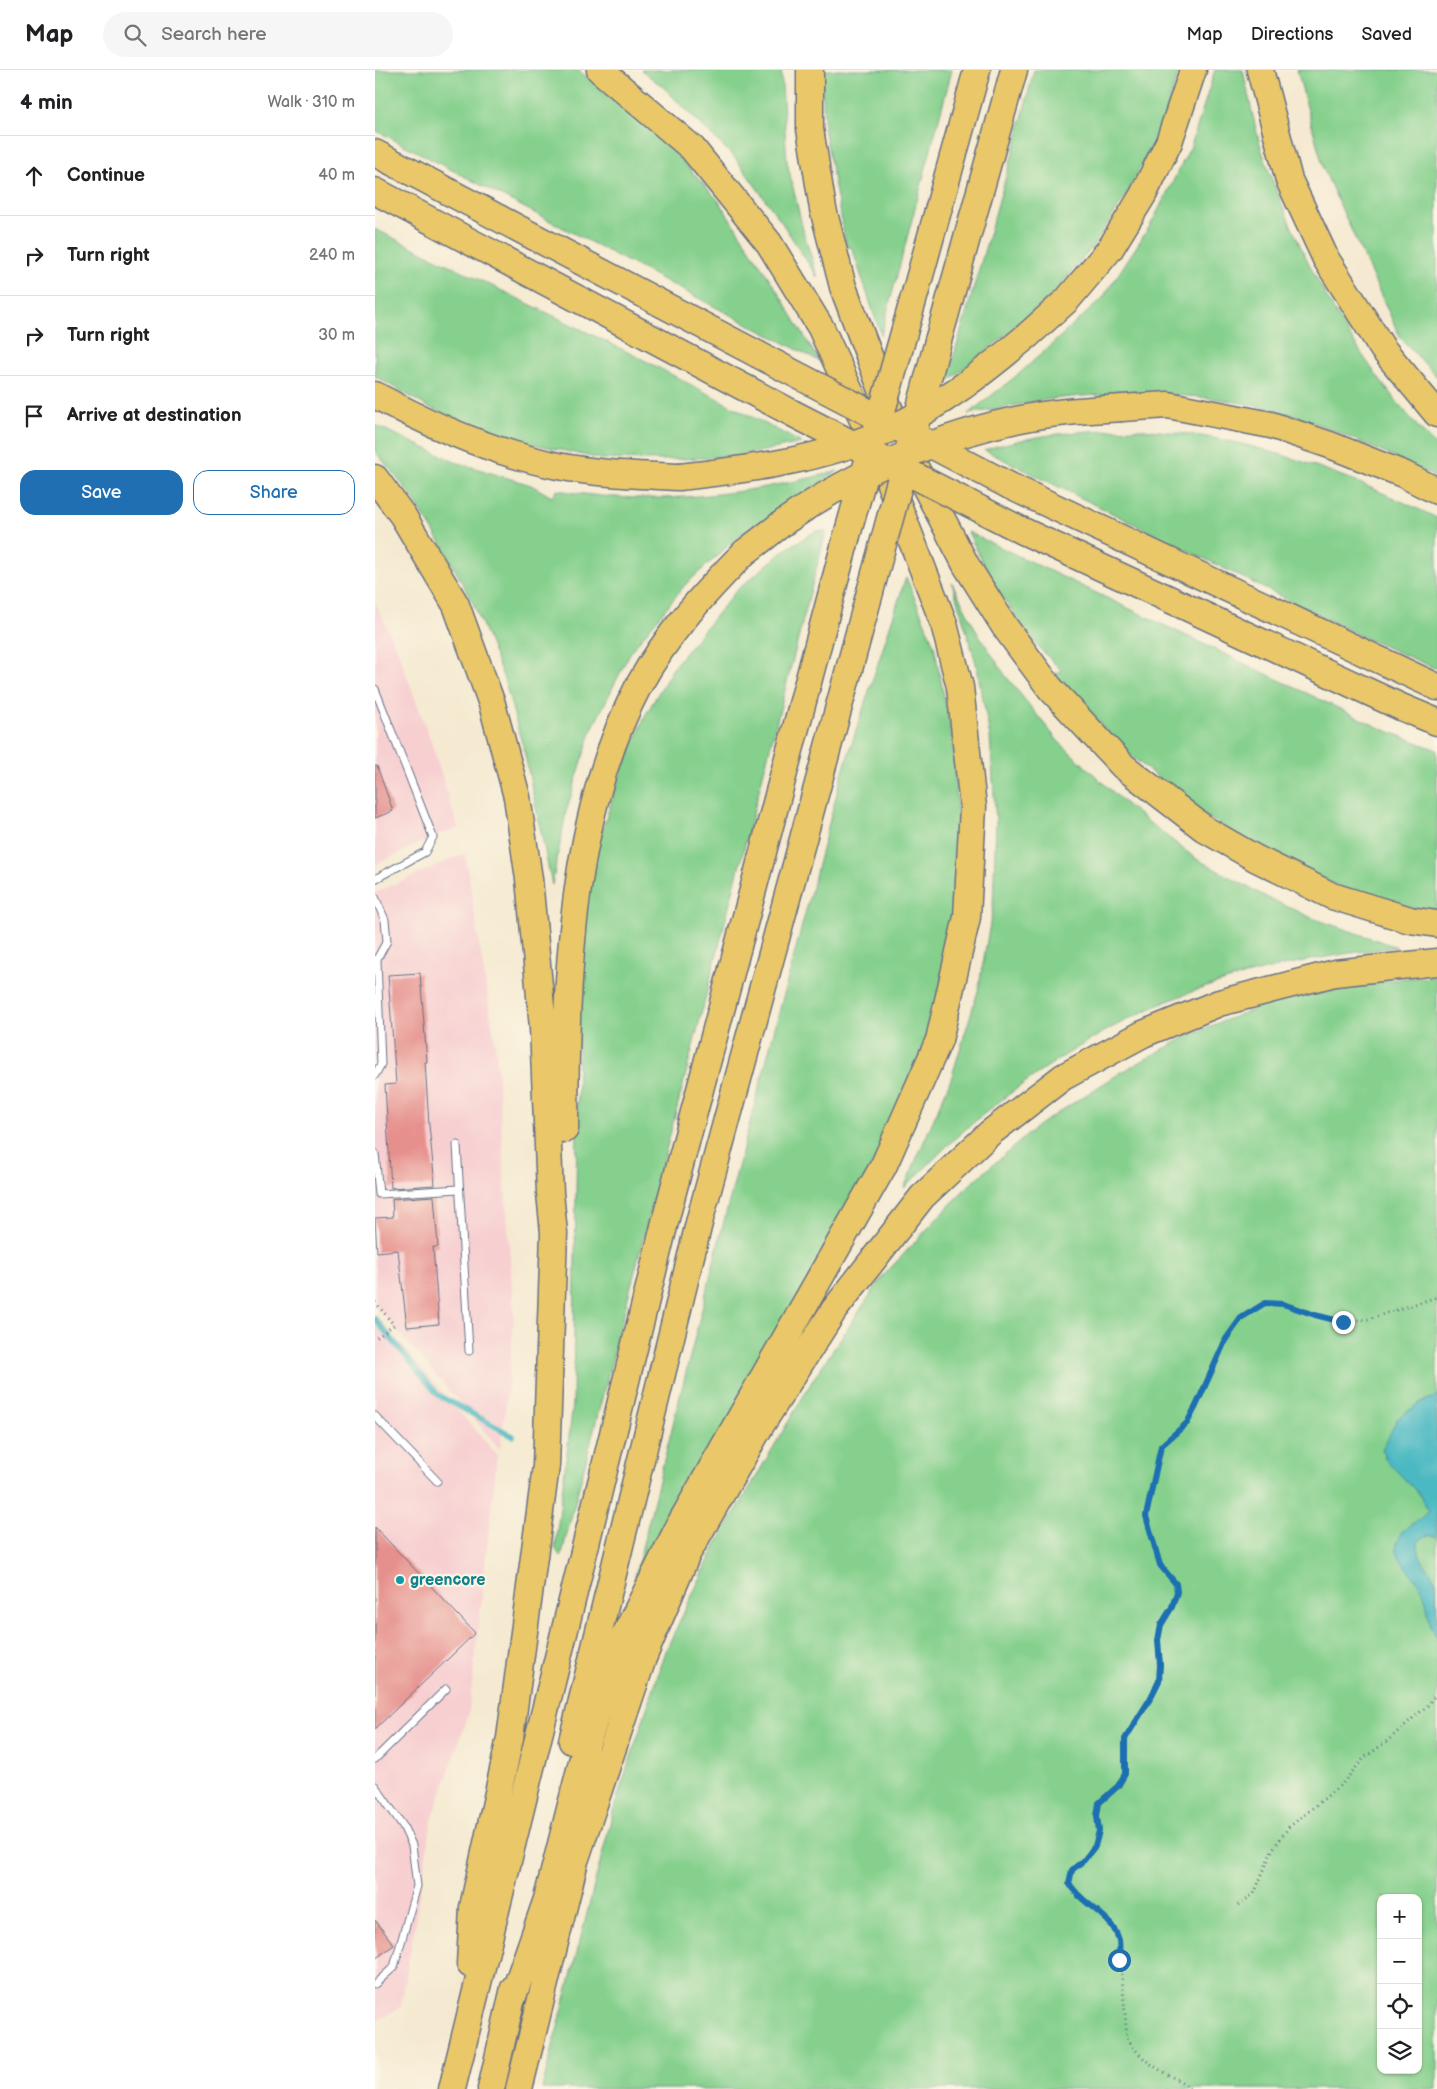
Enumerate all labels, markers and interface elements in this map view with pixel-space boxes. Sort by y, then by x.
search box [103,12,453,57]
text: Map [25,20,73,49]
icon: search [121,21,149,49]
text: Search here [161,23,267,46]
text: Map [1187,24,1223,45]
text: Directions [1251,24,1333,45]
text: Saved [1361,24,1412,45]
text: 4 min [20,90,73,115]
text: Walk · 310 m [267,93,355,112]
icon: ahead [20,162,48,190]
text: Continue [67,164,145,187]
text: 40 m [318,166,355,185]
icon: right [20,242,48,270]
text: Turn right [67,244,150,267]
text: 240 m [309,246,355,265]
icon: right [20,322,48,350]
text: Turn right [67,324,150,347]
text: 30 m [318,326,355,345]
icon: arrive [20,402,48,430]
text: Arrive at destination [67,404,242,427]
button: Save [20,470,183,515]
button: Share [193,470,355,515]
route end [1332,1311,1355,1334]
place label: greencore [410,1571,485,1590]
marker: greencore [394,1574,406,1586]
map controls [1377,1894,1422,2074]
button: + [1377,1894,1422,1939]
button: − [1377,1939,1422,1984]
route start [1108,1949,1131,1972]
button: locate [1377,1984,1422,2029]
button: layers [1377,2029,1422,2074]

